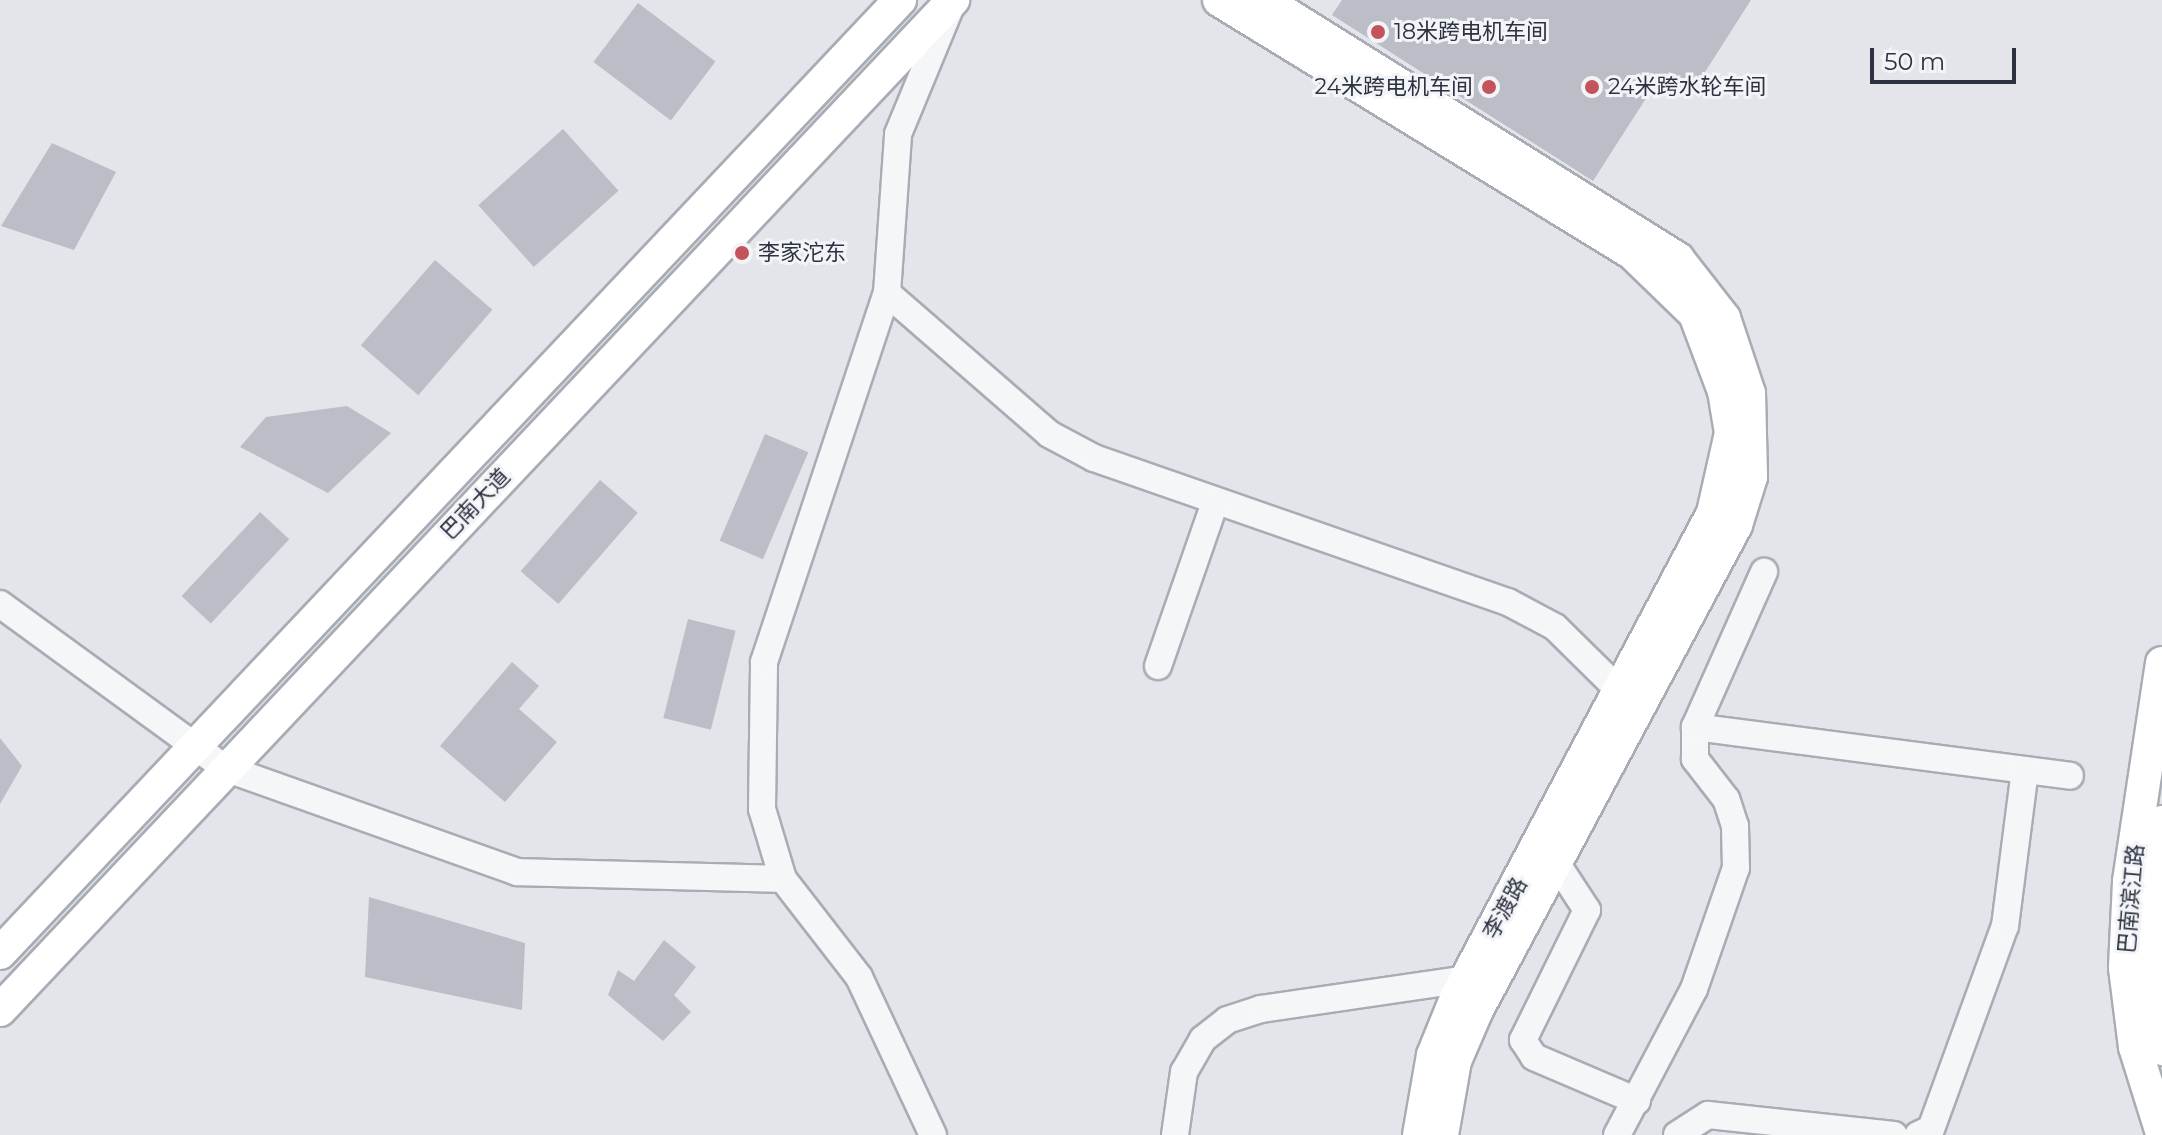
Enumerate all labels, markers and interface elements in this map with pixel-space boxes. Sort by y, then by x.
place label: 18米跨电机车间 [1394,19,1548,45]
marker: 18米跨电机车间 [1369,23,1387,41]
scale bar [1874,32,2020,82]
text: 50 m [1884,47,1945,76]
place label: 24米跨电机车间 [1314,74,1473,100]
place label: 24米跨水轮车间 [1608,74,1767,100]
marker: 24米跨电机车间 [1480,78,1498,96]
marker: 24米跨水轮车间 [1583,78,1601,96]
place label: 李家沱东 [758,240,846,266]
marker: 李家沱东 [733,244,751,262]
street label: 巴南大道 [435,463,515,545]
street label: 巴南滨江路 [2113,843,2149,955]
street label: 李渡路 [1477,873,1533,943]

